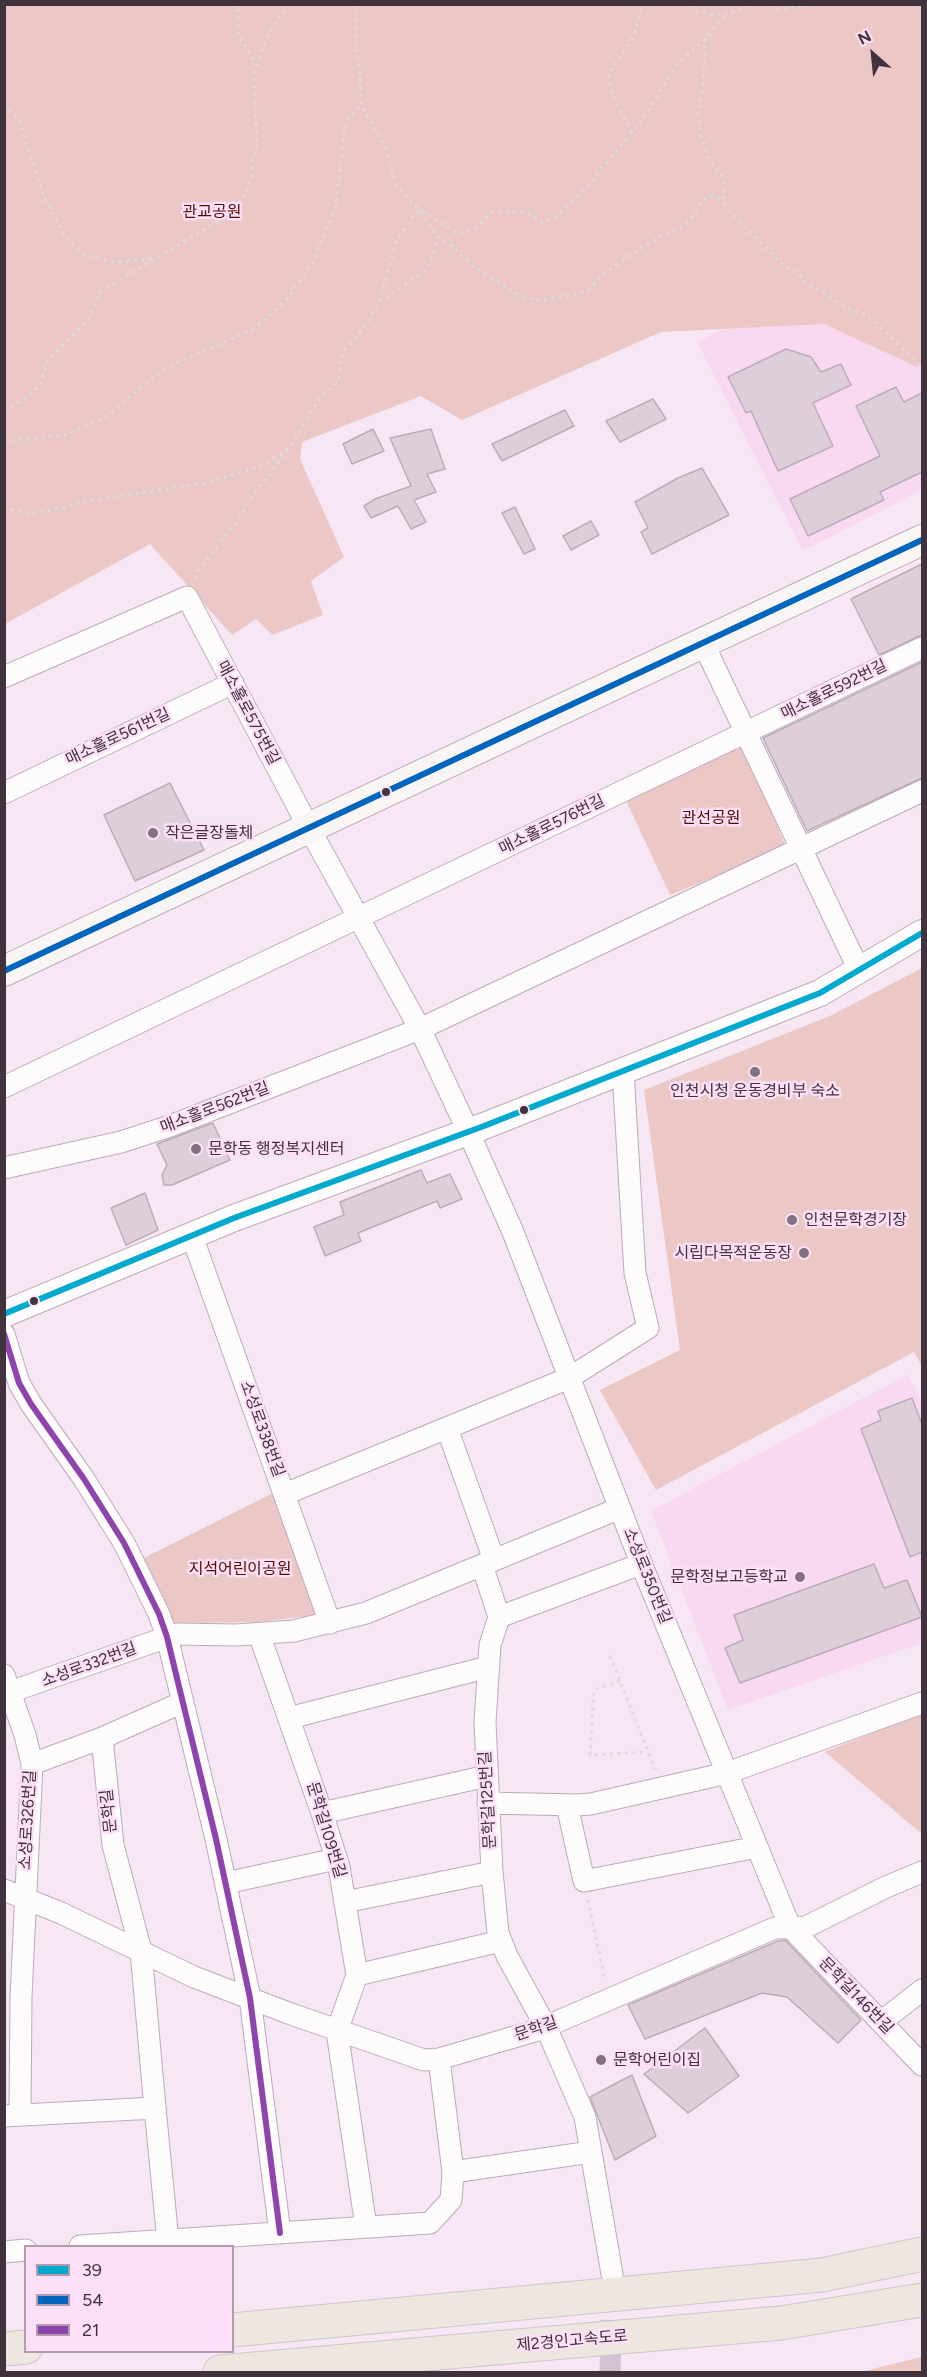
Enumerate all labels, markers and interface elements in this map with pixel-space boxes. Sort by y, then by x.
north arrow [843,24,903,84]
text: N [855,26,874,49]
park label: 관교공원 [183,202,241,222]
street label: 매소홀로592번길 [778,656,890,724]
street label: 매소홀로575번길 [212,658,284,768]
street label: 매소홀로561번길 [63,704,173,770]
unlabelled marker [380,786,392,798]
street label: 매소홀로576번길 [496,791,608,859]
park label: 관선공원 [682,808,740,828]
place label: 작은글장돌체 [165,823,253,843]
marker: 작은글장돌체 [146,826,160,840]
marker: 인천시청 운동경비부 숙소 [748,1065,762,1079]
street label: 매소홀로562번길 [158,1078,272,1138]
place label: 인천시청 운동경비부 숙소 [670,1081,840,1101]
unlabelled marker [518,1104,530,1116]
place label: 문학동 행정복지센터 [208,1139,344,1159]
marker: 문학동 행정복지센터 [189,1142,203,1156]
place label: 인천문학경기장 [804,1210,907,1230]
marker: 인천문학경기장 [785,1213,799,1227]
place label: 시립다목적운동장 [674,1243,792,1263]
marker: 시립다목적운동장 [797,1246,811,1260]
unlabelled marker [28,1295,40,1307]
street label: 소성로338번길 [236,1378,288,1480]
street label: 소성로350번길 [619,1525,675,1627]
park label: 지석어린이공원 [188,1559,292,1579]
place label: 문학정보고등학교 [670,1567,788,1587]
marker: 문학정보고등학교 [793,1570,807,1584]
street label: 소성로332번길 [39,1639,139,1691]
street label: 문학길125번길 [476,1750,500,1850]
street label: 소성로326번길 [16,1769,40,1871]
street label: 문학길109번길 [302,1780,350,1880]
street label: 문학길 [97,1788,121,1834]
street label: 문학길146번길 [815,1954,897,2038]
street label: 문학길 [512,2013,560,2045]
place label: 문학어린이집 [613,2050,701,2070]
marker: 문학어린이집 [594,2053,608,2067]
legend [24,2245,234,2353]
text: 39 [82,2259,102,2281]
text: 54 [82,2289,104,2311]
text: 21 [82,2319,100,2341]
street label: 제2경인고속도로 [515,2327,629,2355]

